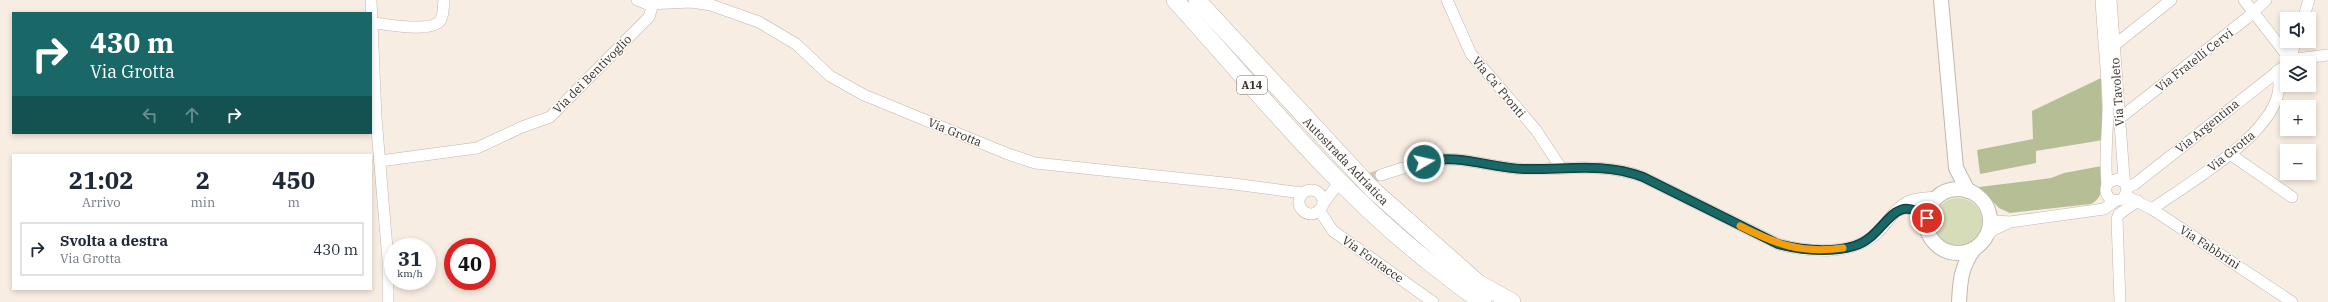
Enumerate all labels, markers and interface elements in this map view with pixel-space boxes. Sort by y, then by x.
map controls [2280,12,2316,180]
button: sound [2280,12,2316,48]
text: 430 m [90,24,174,61]
street label: Via Fratelli Cervi [2152,25,2236,95]
icon: right [24,28,76,80]
street label: Via dei Bentivoglio [550,31,635,116]
street label: Via Ca' Pronti [1469,53,1529,121]
button: layers [2280,56,2316,92]
street label: Via Tavoleto [2107,57,2127,127]
text: Via Grotta [90,60,175,83]
road number: A14 [1237,76,1267,94]
street label: Via Argentina [2172,96,2242,156]
button: + [2280,100,2316,136]
icon: left [139,104,161,126]
icon: ahead [181,104,203,126]
icon: right [223,104,245,126]
street label: Via Grotta [926,114,984,150]
street label: Autostrada Adriatica [1300,114,1392,208]
street label: Via Grotta [2204,127,2258,175]
position arrow [1403,141,1445,183]
button: − [2280,144,2316,180]
text: 21:02 [69,164,134,196]
text: 2 [196,164,210,196]
text: 450 [272,164,315,196]
text: Arrivo [82,194,121,211]
text: min [190,194,215,211]
text: m [287,194,300,211]
pin [1910,201,1944,235]
icon: arrive [1916,207,1938,229]
street label: Via Fabbrini [2177,222,2243,272]
text: Svolta a destra [60,231,168,250]
street label: Via Fontacce [1339,232,1407,286]
icon: right [26,238,48,260]
speed limit sign: 40 [444,238,496,290]
text: 430 m [313,240,358,259]
text: 31 [398,245,422,272]
text: Via Grotta [60,250,121,267]
text: km/h [397,267,423,280]

